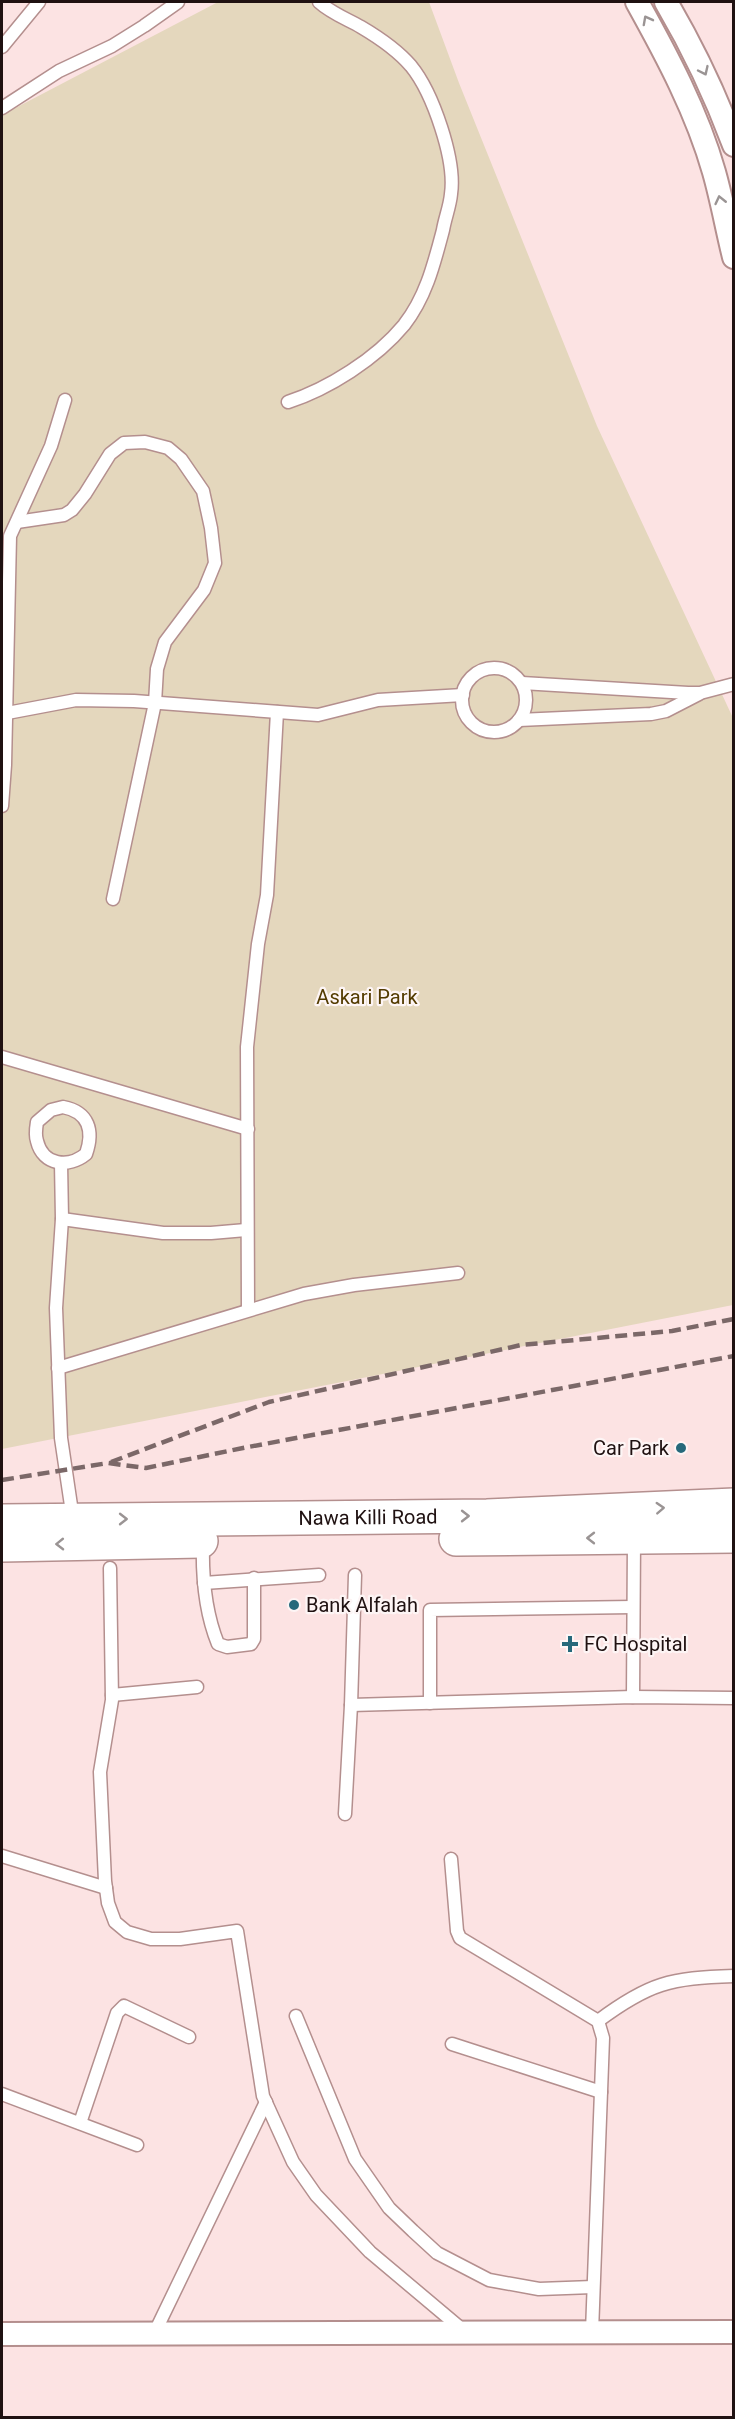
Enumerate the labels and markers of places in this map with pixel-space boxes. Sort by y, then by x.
place label: Car Park [593,1436,670,1460]
marker: Car Park [674,1441,688,1455]
place label: Bank Alfalah [306,1593,418,1617]
marker: Bank Alfalah [287,1598,301,1612]
place label: FC Hospital [584,1632,687,1656]
marker: FC Hospital [561,1635,579,1653]

